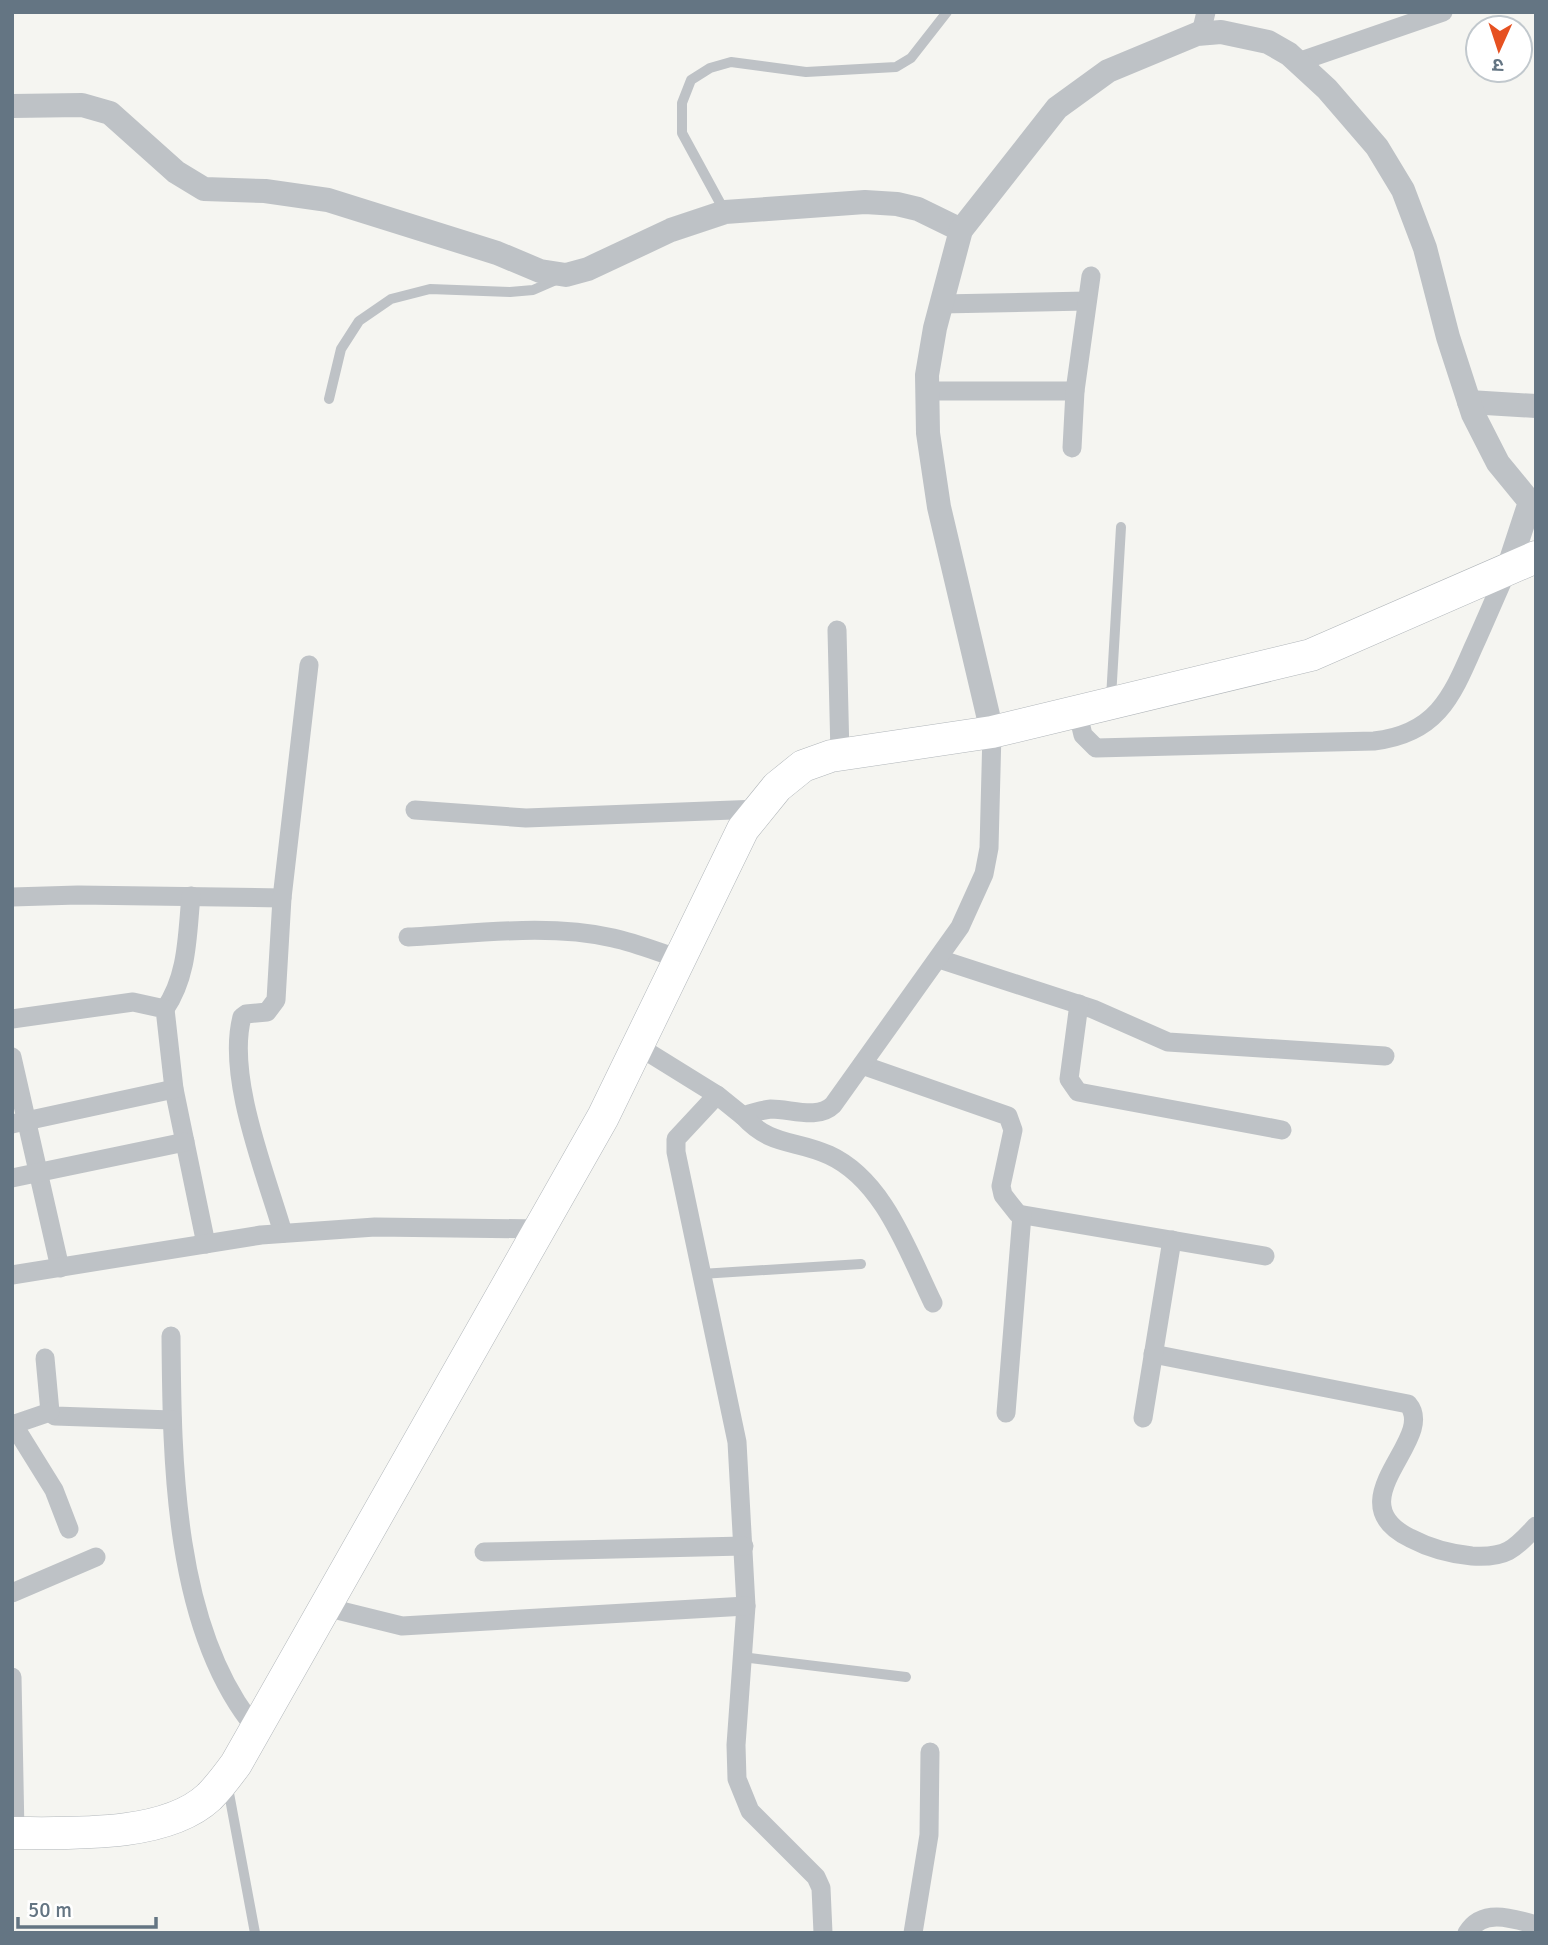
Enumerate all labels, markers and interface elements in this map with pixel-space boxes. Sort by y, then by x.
north arrow [1464,14,1534,84]
text: उ [1491,53,1504,77]
scale bar [18,1885,156,1929]
text: 50 m [28,1897,72,1923]

